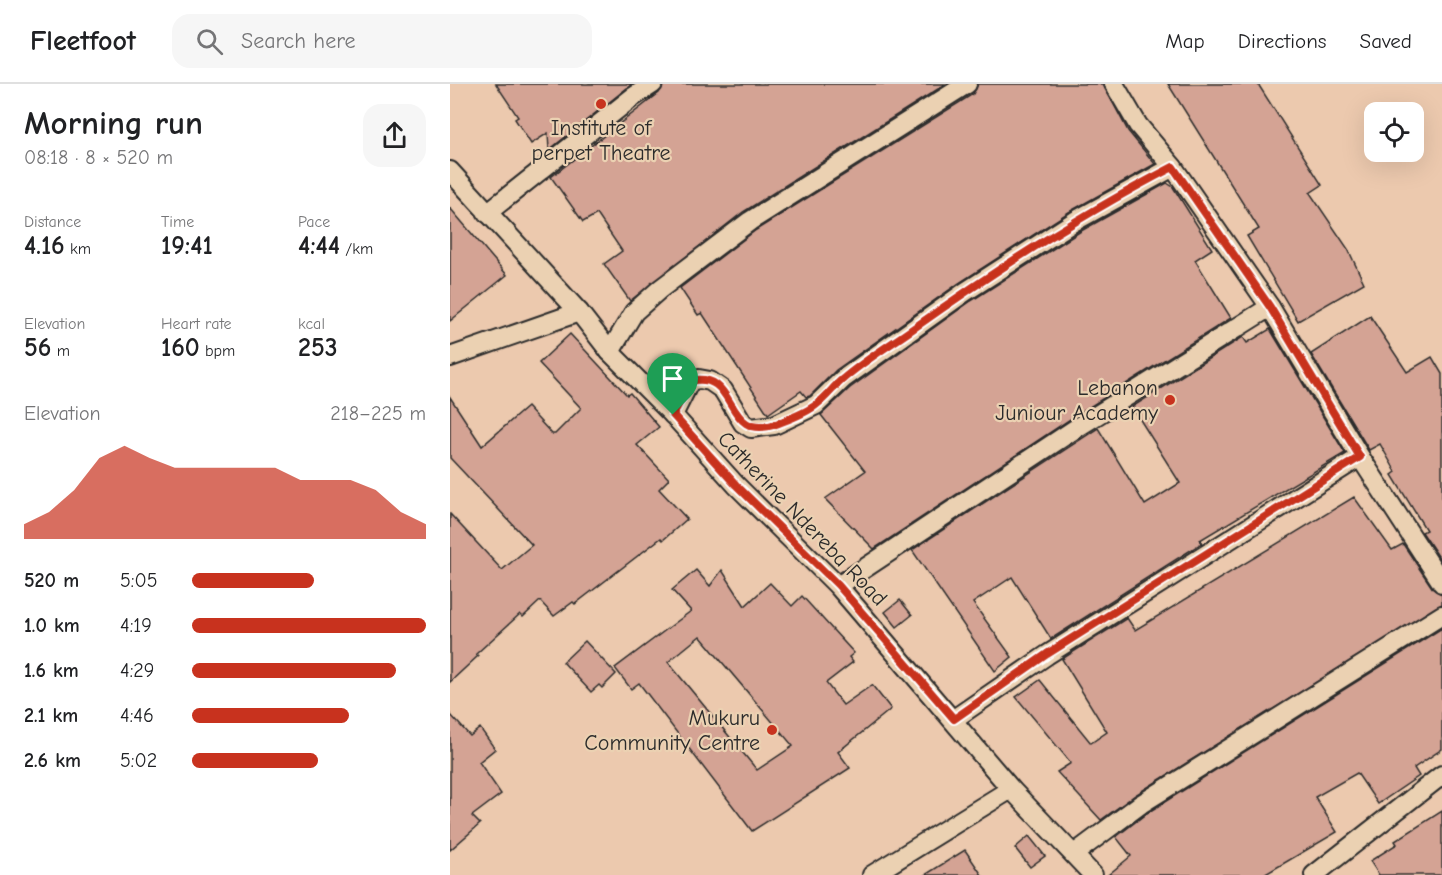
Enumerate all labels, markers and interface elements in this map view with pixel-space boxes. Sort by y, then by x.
search box [172,14,592,68]
text: Fleetfoot [30,25,136,57]
icon: search [193,25,226,58]
text: Search here [241,28,356,54]
text: Map [1165,29,1205,53]
text: Directions [1238,29,1327,53]
text: Saved [1360,29,1412,53]
marker: Institute of perpet Theatre [594,97,608,111]
map controls [1364,102,1424,162]
button: locate [1364,102,1424,162]
text: Morning run [24,104,203,142]
button: share [363,104,426,167]
place label: Institute of perpet Theatre [531,115,671,166]
text: 08:18 · 8 × 520 m [24,146,173,169]
text: Distance [24,213,81,231]
text: Time [161,213,194,231]
text: Pace [298,213,330,231]
text: 4.16 [24,231,65,261]
text: 19:41 [161,231,213,261]
text: 4:44 [298,231,340,261]
text: km [65,240,91,258]
text: /km [340,240,373,258]
text: Elevation [24,315,85,333]
text: Heart rate [161,315,232,333]
text: kcal [298,315,325,333]
text: 56 [24,333,51,363]
text: 160 [161,333,200,363]
text: 253 [298,333,338,363]
text: m [51,342,70,360]
text: bpm [200,342,235,360]
pin [647,353,698,415]
icon: arrive [656,362,689,395]
place label: Lebanon Juniour Academy [995,375,1158,426]
marker: Lebanon Juniour Academy [1163,393,1177,407]
text: Elevation [24,402,101,425]
text: 218–225 m [330,402,426,425]
street label: Catherine Ndereba Road [712,426,892,611]
text: 520 m [24,569,79,592]
text: 5:05 [120,569,157,592]
text: 1.0 km [24,614,80,637]
text: 4:19 [120,614,152,637]
text: 1.6 km [24,659,79,682]
text: 4:29 [120,659,154,682]
text: 2.1 km [24,704,78,727]
text: 4:46 [120,704,154,727]
place label: Mukuru Community Centre [584,705,760,756]
marker: Mukuru Community Centre [765,723,779,737]
text: 2.6 km [24,749,81,772]
text: 5:02 [120,749,157,772]

